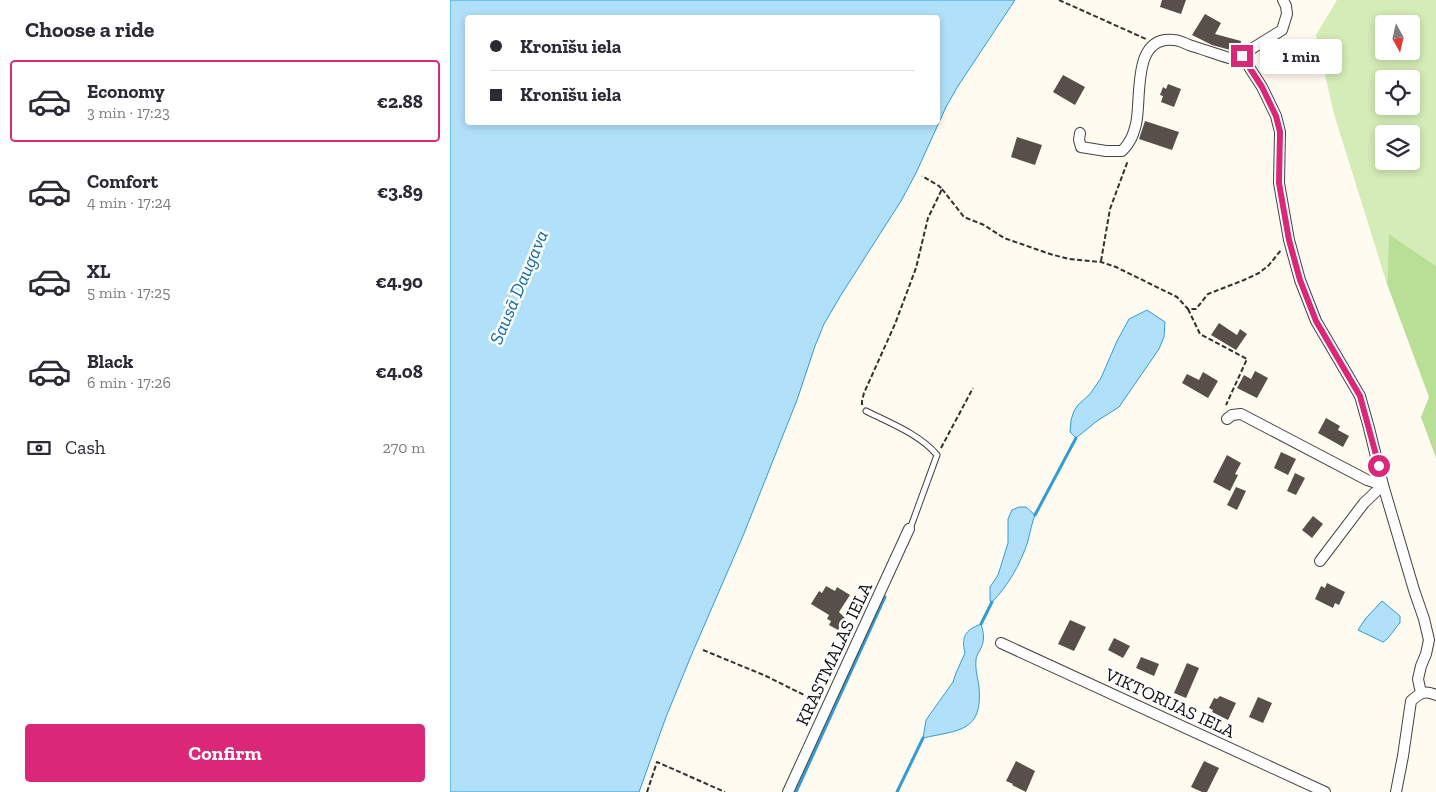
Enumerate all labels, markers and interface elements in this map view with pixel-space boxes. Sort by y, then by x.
north arrow [1375,15,1420,60]
map controls [1375,15,1420,170]
text: Choose a ride [25,16,155,43]
text: Kronīšu iela [520,35,621,58]
callout: 1 min [1260,38,1342,74]
route end [1231,45,1253,67]
text: 1 min [1282,47,1320,66]
button: locate [1375,70,1420,115]
icon: car [27,79,72,124]
text: Economy [87,80,165,103]
text: Kronīšu iela [520,83,621,106]
text: €2.88 [377,90,423,113]
text: 3 min · 17:23 [87,103,170,122]
button: layers [1375,125,1420,170]
icon: car [27,169,72,214]
text: Comfort [87,170,158,193]
text: €3.89 [377,180,423,203]
text: 4 min · 17:24 [87,193,171,212]
water label: Sausā Daugava [484,227,553,348]
icon: car [27,259,72,304]
text: XL [87,260,110,283]
text: €4.90 [375,270,423,293]
text: 5 min · 17:25 [87,283,171,302]
icon: car [27,349,72,394]
text: Black [87,350,133,373]
text: €4.08 [375,360,423,383]
text: 6 min · 17:26 [87,373,171,392]
icon: cash [25,434,53,462]
text: Cash [65,436,105,459]
text: 270 m [383,438,425,457]
route start [1368,455,1390,477]
street label: KRASTMALAS IELA [791,579,877,729]
street label: VIKTORIJAS IELA [1101,663,1239,743]
button: Confirm [25,724,425,782]

